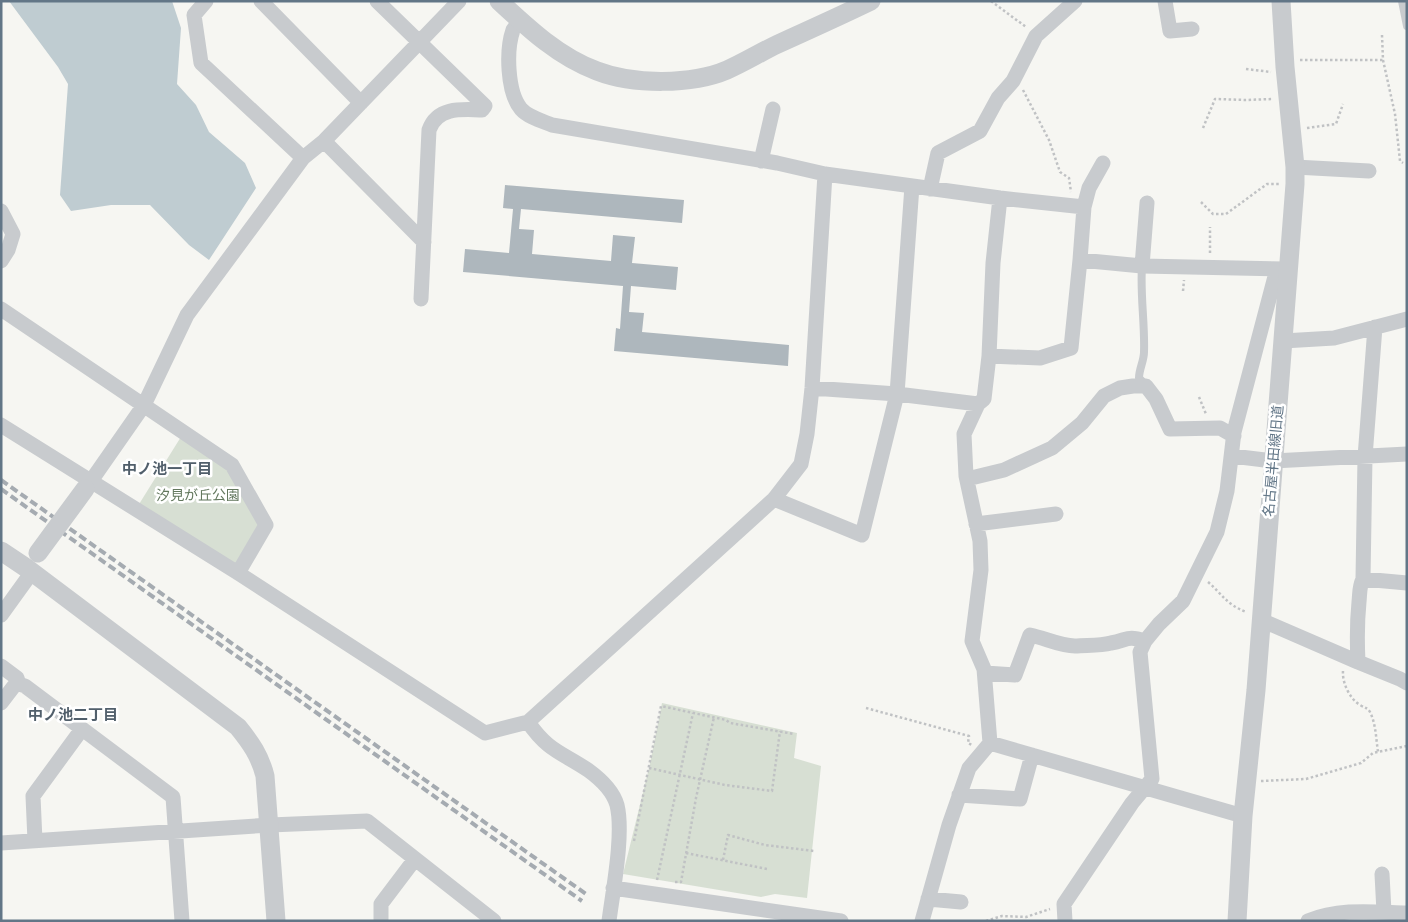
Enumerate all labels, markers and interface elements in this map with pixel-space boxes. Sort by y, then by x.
street label: 名古屋半田線旧道 [1259,404,1287,518]
district label: 中ノ池一丁目 [122,459,212,478]
park label: 汐見が丘公園 [156,486,240,504]
district label: 中ノ池二丁目 [28,705,118,724]

